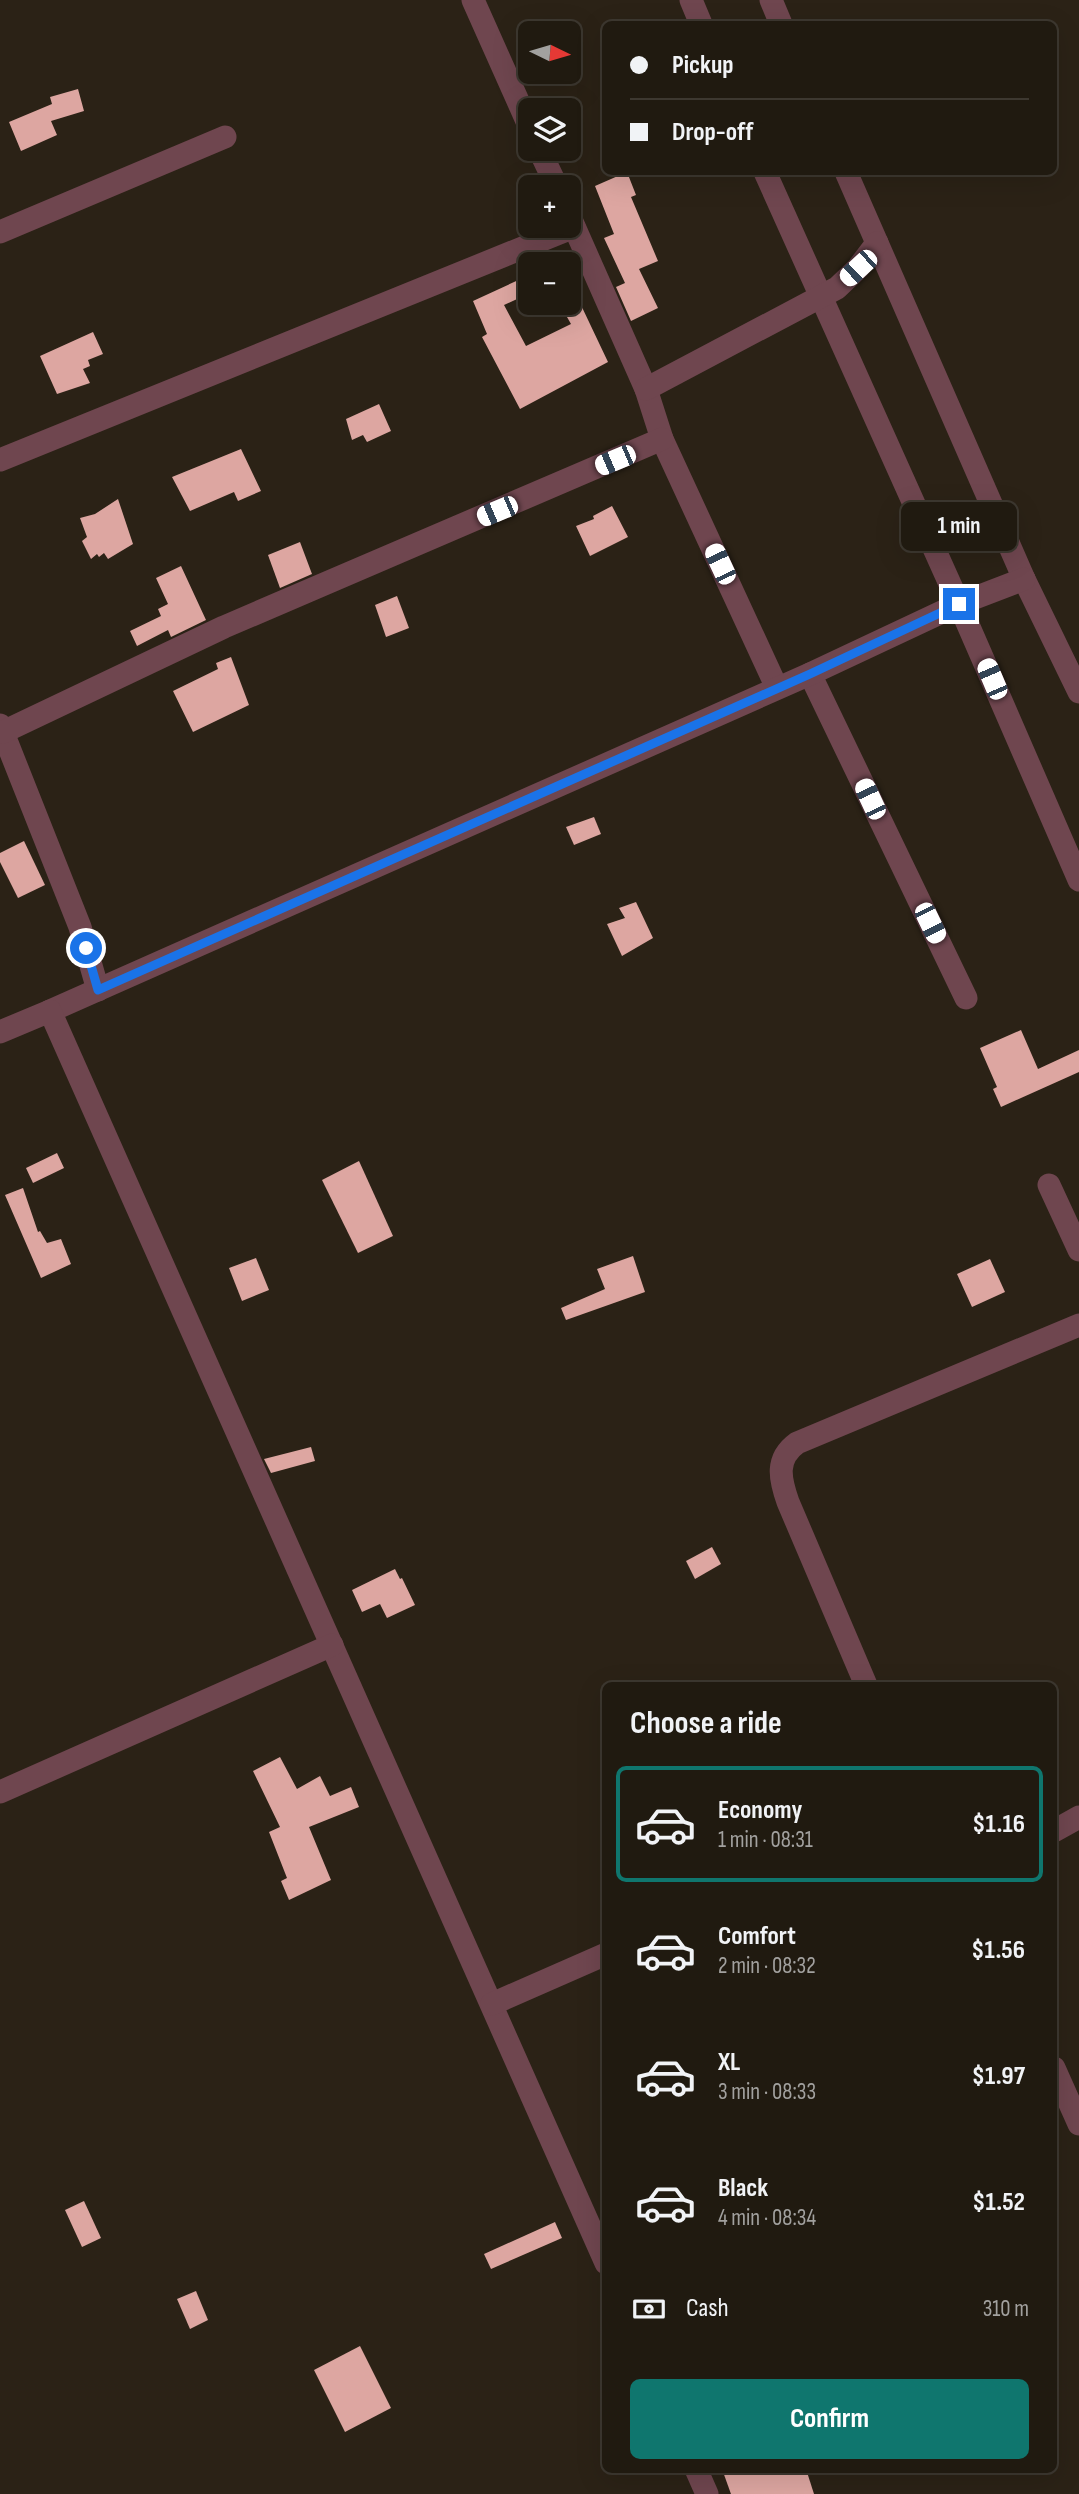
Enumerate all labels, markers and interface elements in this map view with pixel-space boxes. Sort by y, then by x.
north arrow [518,21,581,84]
map controls [518,21,581,315]
text: Pickup [672,50,734,81]
button: layers [518,98,581,161]
text: Drop-off [672,117,753,148]
button: + [518,175,581,238]
car [836,246,881,290]
button: − [518,252,581,315]
car [592,442,639,478]
car [474,493,521,529]
callout: 1 min [901,503,1017,552]
text: 1 min [938,512,980,540]
car [702,541,739,587]
route end [943,588,975,620]
car [975,656,1010,702]
car [852,776,889,822]
car [912,900,949,946]
route start [70,932,102,964]
text: Choose a ride [630,1704,782,1743]
icon: car [634,1793,697,1856]
text: Economy [718,1795,802,1826]
text: $1.16 [972,1809,1025,1840]
text: 1 min · 08:31 [718,1826,813,1854]
icon: car [634,1919,697,1982]
text: Comfort [718,1921,796,1952]
text: $1.56 [971,1935,1025,1966]
text: 2 min · 08:32 [718,1952,816,1980]
icon: car [634,2045,697,2108]
text: XL [718,2047,740,2078]
text: $1.97 [972,2061,1025,2092]
text: 3 min · 08:33 [718,2078,816,2106]
icon: car [634,2171,697,2234]
text: Black [718,2173,768,2204]
text: $1.52 [972,2187,1025,2218]
text: 4 min · 08:34 [718,2204,816,2232]
icon: cash [630,2290,668,2328]
text: Cash [686,2293,729,2324]
text: 310 m [983,2295,1029,2323]
button: Confirm [630,2379,1029,2459]

